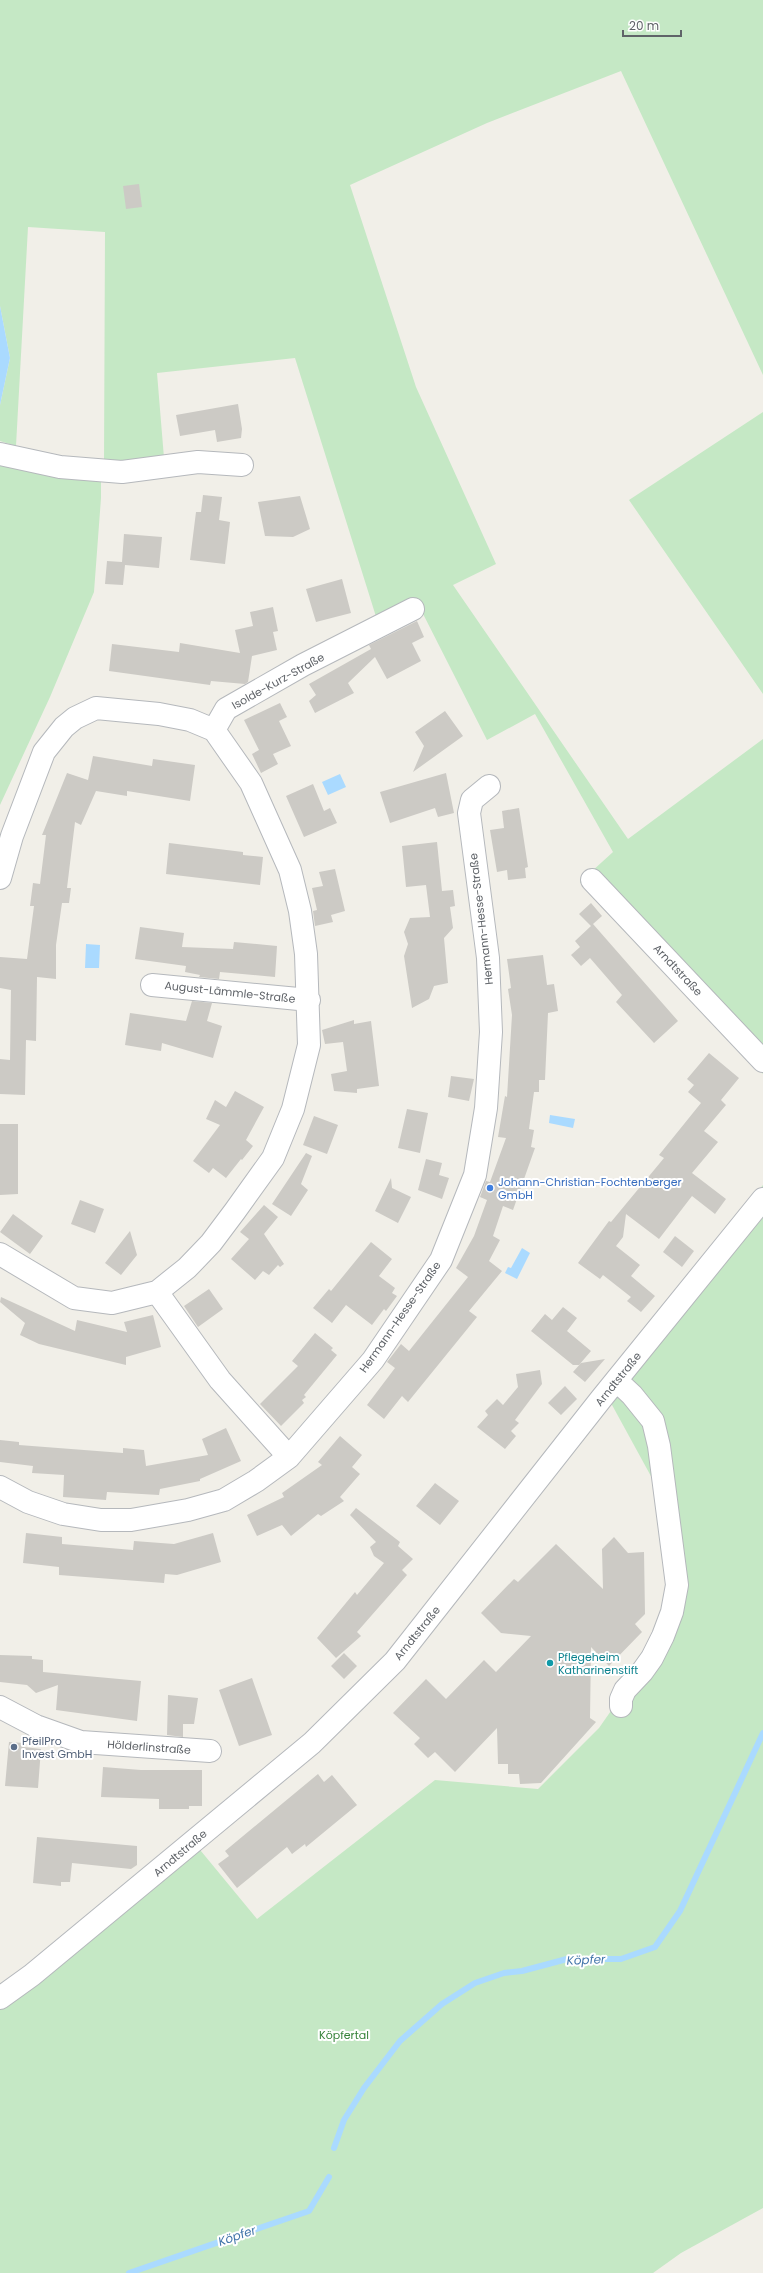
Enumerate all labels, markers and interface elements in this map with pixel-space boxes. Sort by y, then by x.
scale bar [623,12,681,38]
text: 20 m [629,17,659,34]
street label: Isolde-Kurz-Straße [229,649,327,713]
street label: Hermann-Hesse-Straße [465,852,497,986]
street label: Arndtstraße [650,941,706,1000]
street label: August-Lämmle-Straße [164,977,296,1007]
place label: Johann-Christian-Fochtenberger GmbH [498,1174,682,1203]
marker: Johann-Christian-Fochtenberger GmbH [485,1183,495,1193]
street label: Hermann-Hesse-Straße [355,1258,445,1376]
street label: Arndtstraße [591,1348,645,1410]
street label: Arndtstraße [390,1602,444,1664]
place label: Pflegeheim Katharinenstift [558,1649,638,1678]
marker: Pflegeheim Katharinenstift [545,1658,555,1668]
place label: PfeilPro Invest GmbH [22,1733,92,1762]
street label: Hölderlinstraße [107,1736,192,1758]
marker: PfeilPro Invest GmbH [9,1742,19,1752]
street label: Arndtstraße [150,1826,210,1880]
water label: Köpfer [566,1950,606,1969]
park label: Köpfertal [319,2027,369,2043]
water label: Köpfer [216,2221,258,2250]

